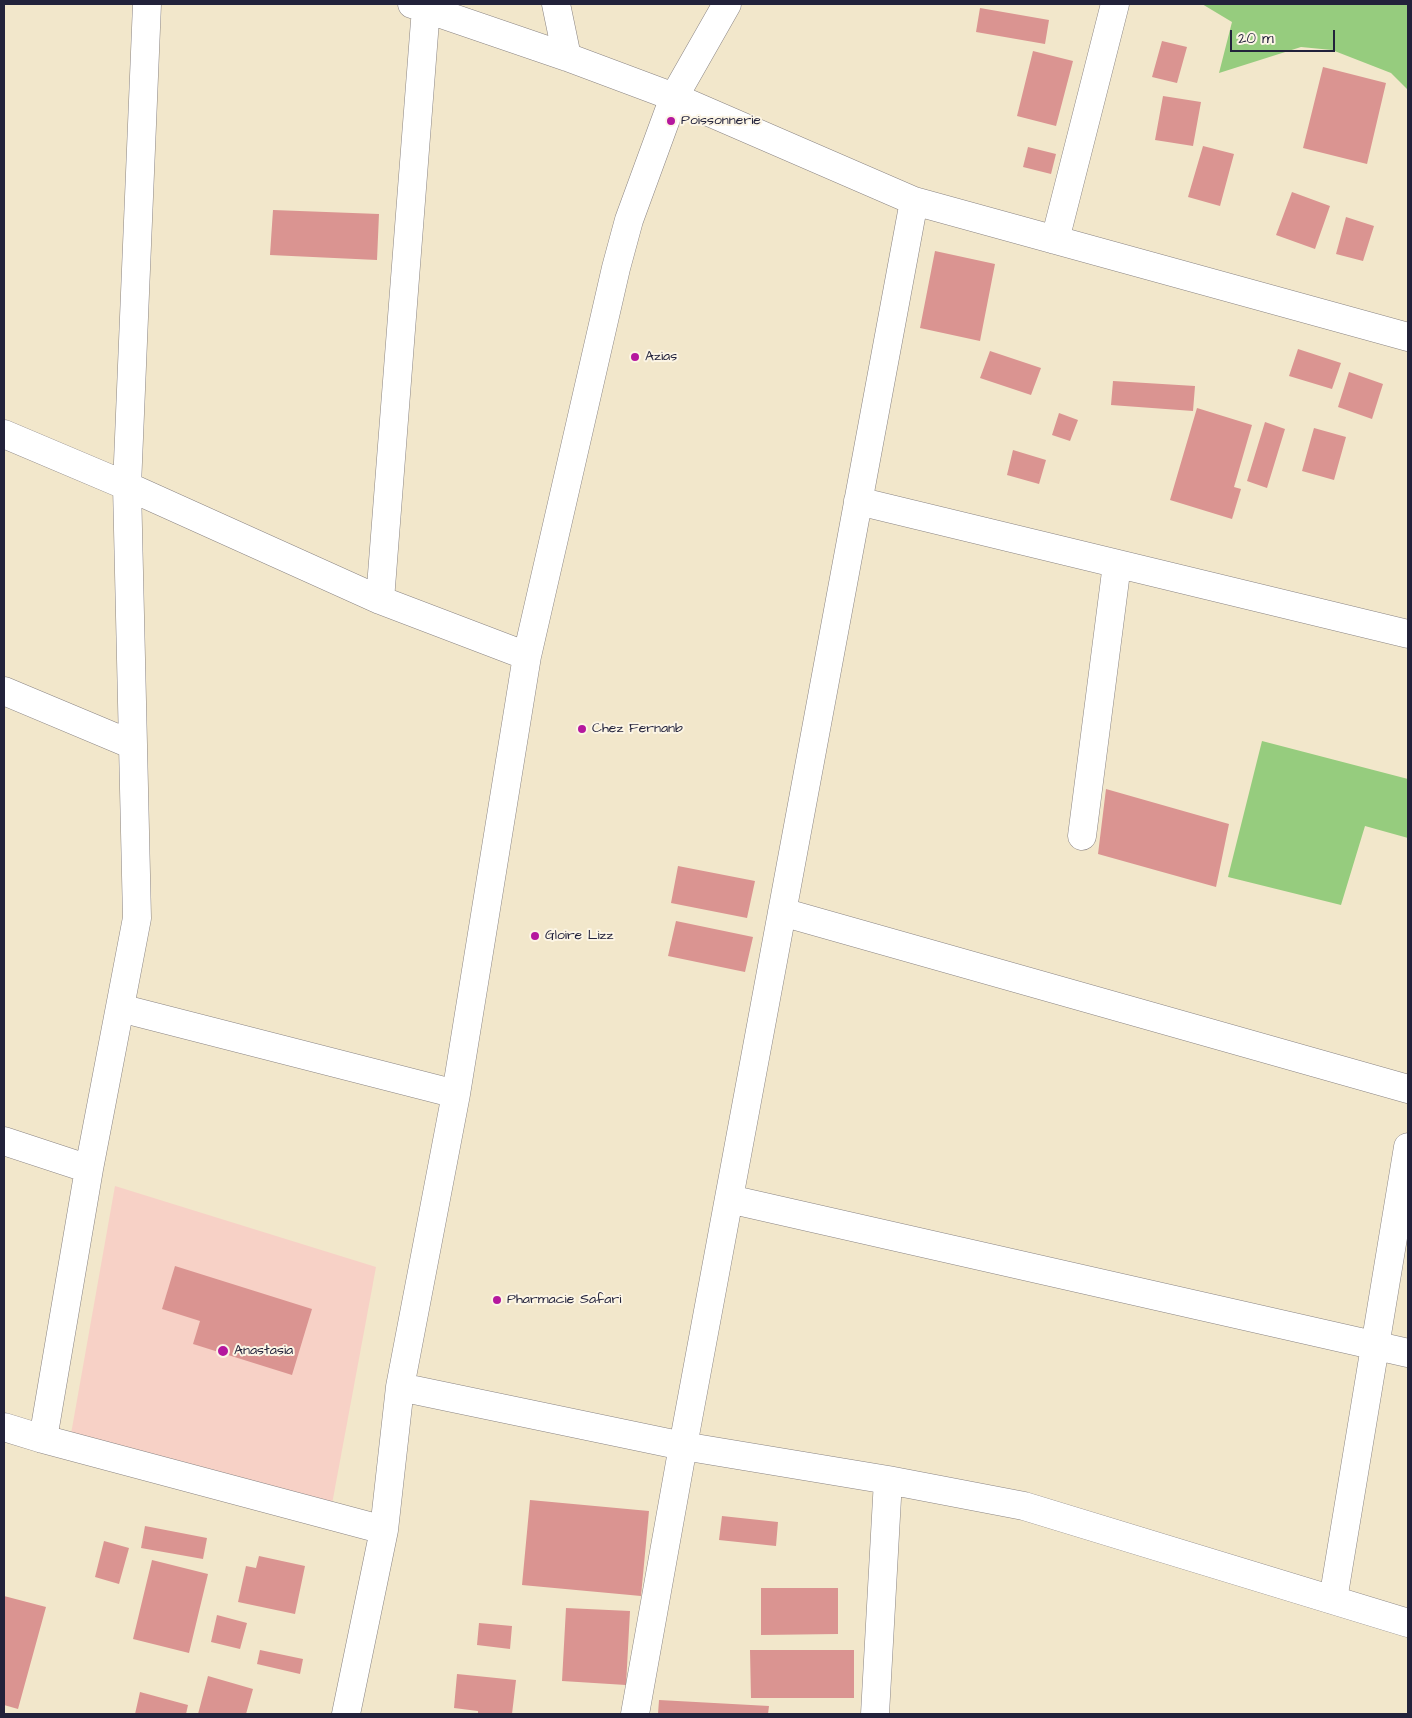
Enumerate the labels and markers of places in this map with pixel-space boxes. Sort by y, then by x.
place label: Poissonnerie [681,113,761,129]
marker: Poissonnerie [665,115,677,127]
place label: Azias [645,349,677,365]
marker: Azias [629,351,641,363]
place label: Chez Fernanb [592,721,683,737]
marker: Chez Fernanb [576,723,588,735]
place label: Gloire Lizz [545,928,613,944]
marker: Gloire Lizz [529,930,541,942]
place label: Pharmacie Safari [507,1292,621,1308]
marker: Pharmacie Safari [491,1294,503,1306]
place label: Anastasia [234,1343,293,1359]
marker: Anastasia [216,1344,230,1358]

